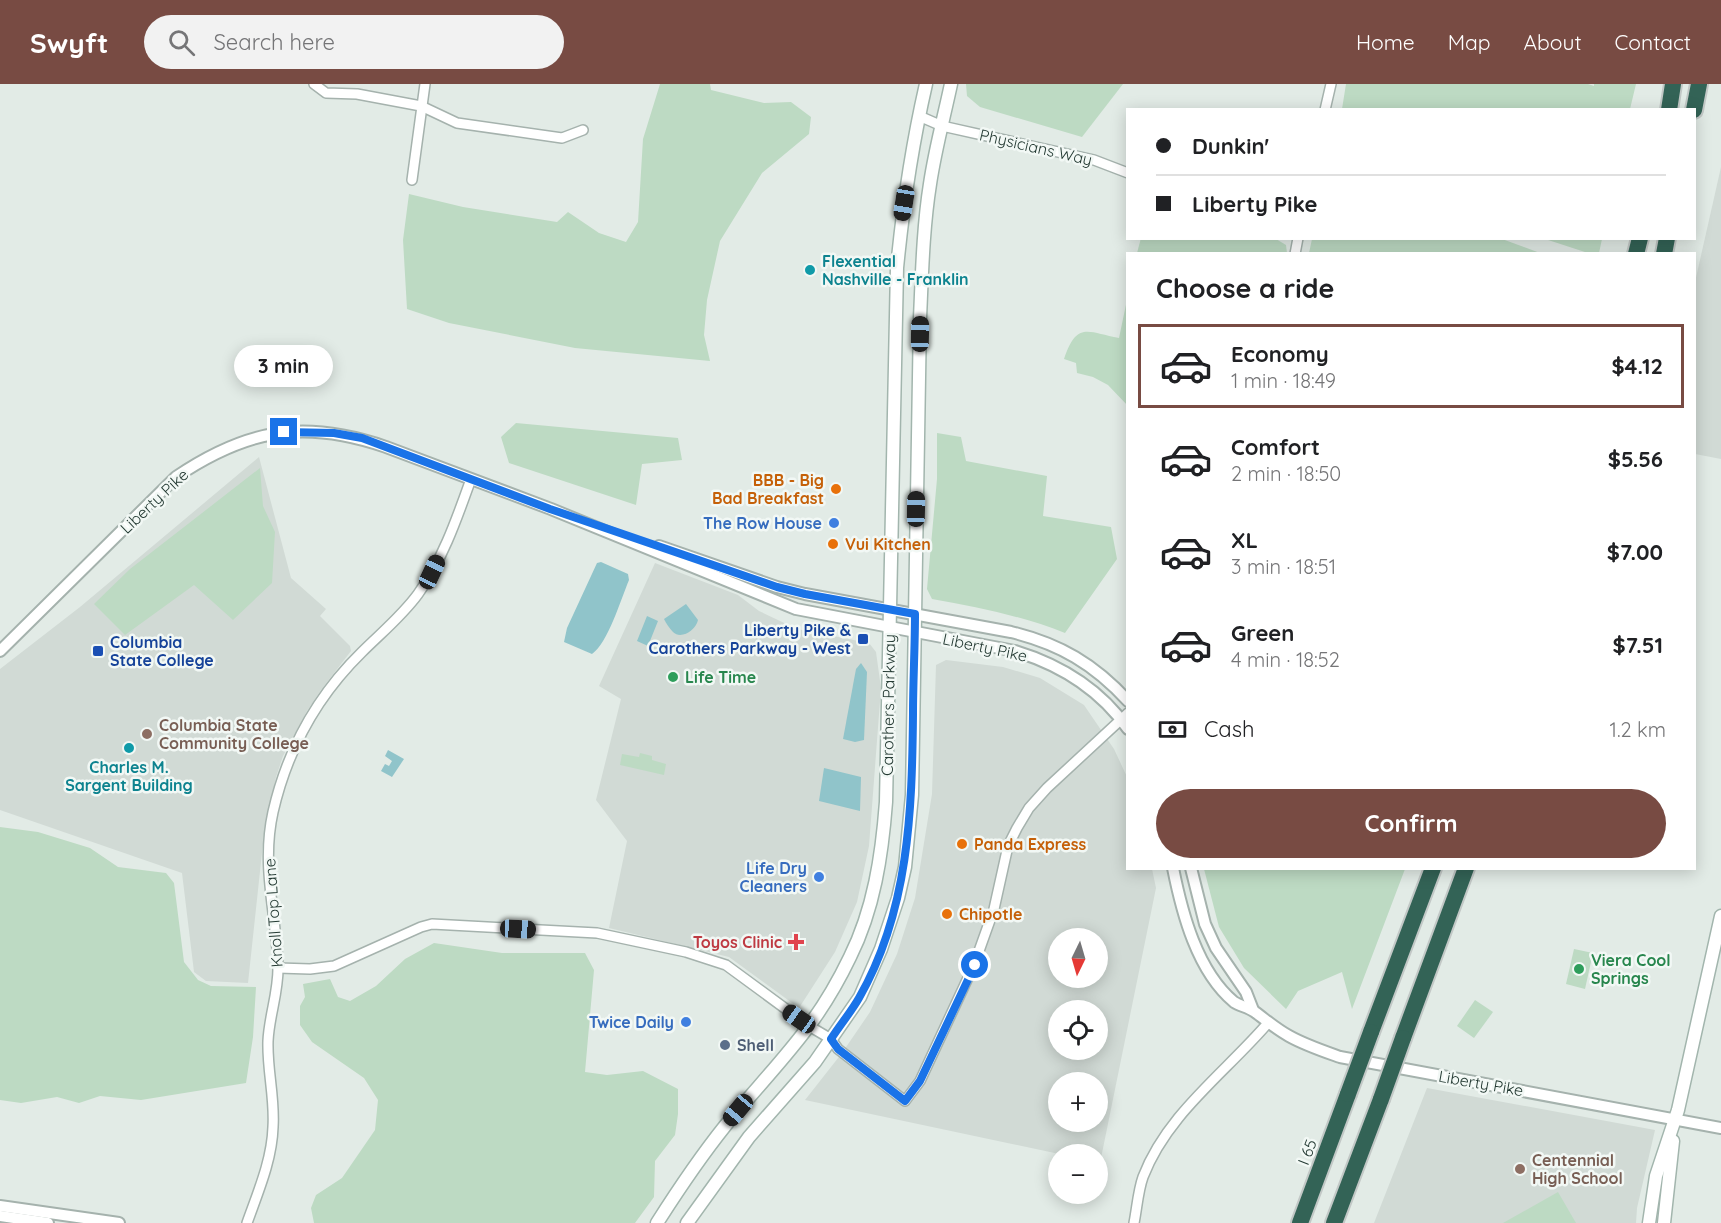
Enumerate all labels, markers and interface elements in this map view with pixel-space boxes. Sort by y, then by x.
search box [144,15,564,69]
text: Swyft [30,25,108,60]
icon: search [165,26,198,59]
text: Search here [213,28,335,56]
text: Home [1356,29,1415,55]
text: Map [1448,29,1491,55]
text: About [1524,29,1582,55]
text: Contact [1615,29,1691,55]
street label: Physicians Way [978,124,1094,170]
text: Dunkin' [1192,132,1269,160]
car [892,184,916,222]
text: Liberty Pike [1192,190,1317,218]
place label: Flexential Nashville - Franklin [822,251,969,289]
marker: Flexential Nashville - Franklin [803,263,817,277]
text: Choose a ride [1156,271,1334,305]
car [911,316,929,352]
icon: car [1159,339,1213,393]
text: Economy [1231,340,1329,368]
callout: 3 min [234,345,334,387]
text: $4.12 [1611,352,1663,380]
text: 3 min [258,353,309,378]
text: 1 min · 18:49 [1231,368,1336,393]
route end [270,418,297,445]
icon: car [1159,432,1213,486]
text: Comfort [1231,433,1320,461]
text: $5.56 [1608,445,1663,473]
text: 2 min · 18:50 [1231,461,1341,486]
street label: Liberty Pike [116,464,192,538]
place label: BBB - Big Bad Breakfast [712,470,824,508]
marker: BBB - Big Bad Breakfast [829,482,843,496]
car [907,491,925,527]
place label: The Row House [703,513,822,533]
marker: The Row House [827,516,841,530]
icon: car [1159,525,1213,579]
text: XL [1231,526,1258,554]
place label: Vui Kitchen [845,534,931,554]
marker: Vui Kitchen [826,537,840,551]
text: $7.00 [1607,538,1663,566]
car [416,552,448,592]
text: 3 min · 18:51 [1231,554,1336,579]
icon: car [1159,618,1213,672]
text: Green [1231,619,1294,647]
place label: Liberty Pike & Carothers Parkway - West [649,620,851,658]
street label: Liberty Pike [941,628,1029,666]
text: $7.51 [1613,631,1663,659]
place label: Columbia State College [110,632,214,670]
marker: Liberty Pike & Carothers Parkway - West [856,632,870,646]
street label: Carothers Parkway [877,634,899,776]
marker: Columbia State College [91,644,105,658]
text: 4 min · 18:52 [1231,647,1340,672]
place label: Life Time [685,667,756,687]
marker: Life Time [666,670,680,684]
icon: cash [1156,713,1189,746]
place label: Columbia State Community College [159,715,309,753]
text: Cash [1204,715,1255,743]
text: 1.2 km [1610,717,1666,742]
marker: Columbia State Community College [140,727,154,741]
marker: Charles M. Sargent Building [122,741,136,755]
place label: Charles M. Sargent Building [65,757,193,795]
button: Confirm [1156,789,1666,858]
place label: Panda Express [974,834,1086,854]
marker: Panda Express [955,837,969,851]
street label: Knoll Top Lane [259,858,287,968]
place label: Life Dry Cleaners [740,858,807,896]
marker: Life Dry Cleaners [812,870,826,884]
place label: Chipotle [959,904,1022,924]
marker: Chipotle [940,907,954,921]
car [500,919,536,939]
north arrow [1048,928,1108,988]
map controls [1048,928,1108,1204]
place label: Toyos Clinic [693,932,782,952]
marker: Toyos Clinic [787,933,805,951]
place label: Viera Cool Springs [1591,950,1671,988]
route start [961,951,988,978]
marker: Viera Cool Springs [1572,962,1586,976]
button: locate [1048,1000,1108,1060]
car [779,1001,819,1037]
place label: Twice Daily [589,1012,674,1032]
marker: Twice Daily [679,1015,693,1029]
place label: Shell [737,1035,774,1055]
marker: Shell [718,1038,732,1052]
street label: Liberty Pike [1437,1066,1525,1100]
button: + [1048,1072,1108,1132]
car [720,1090,756,1130]
street label: I 65 [1293,1136,1321,1168]
button: − [1048,1144,1108,1204]
place label: Centennial High School [1532,1150,1623,1188]
marker: Centennial High School [1513,1162,1527,1176]

